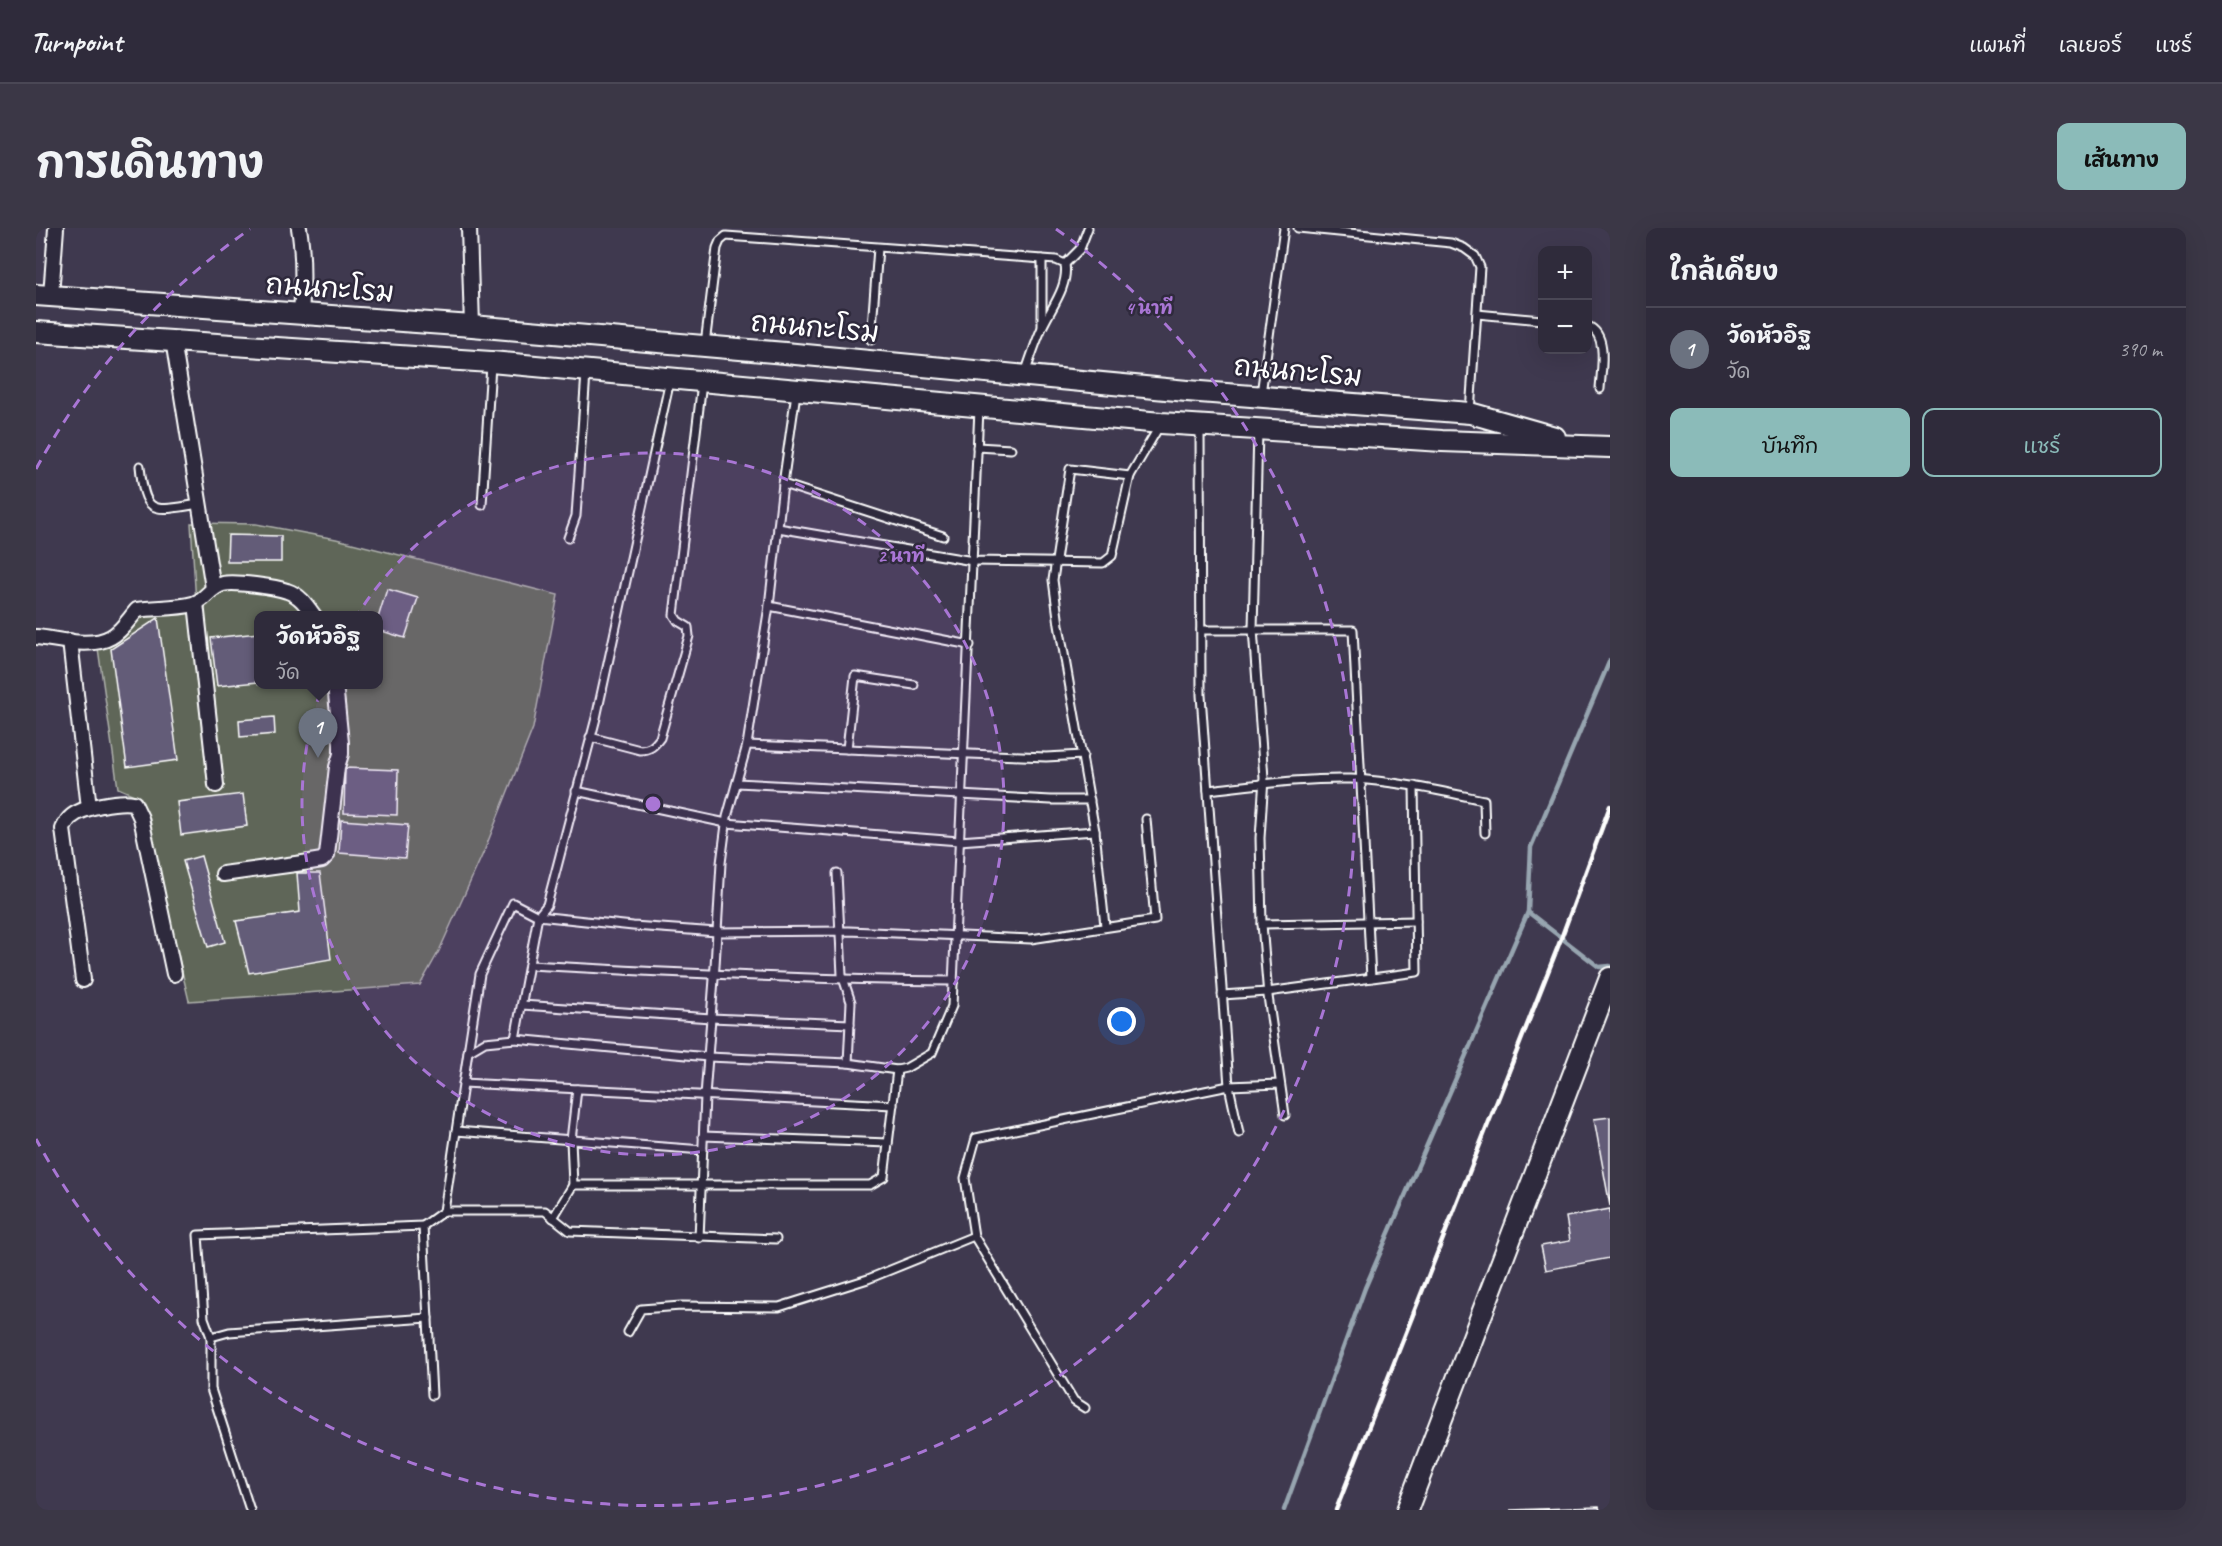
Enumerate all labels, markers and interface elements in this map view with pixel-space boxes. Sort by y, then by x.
text: Turnpoint [30,24,122,59]
text: แผนที่ [1969,32,2026,58]
text: เลเยอร์ [2059,32,2122,58]
text: แชร์ [2155,32,2192,58]
button: เส้นทาง [2057,123,2186,190]
text: การเดินทาง [36,137,264,190]
map controls [1538,246,1592,354]
button: + [1538,246,1592,300]
text: ใกล้เคียง [1670,255,1778,288]
street label: ถนนกะโรม [265,264,396,310]
text: 4 นาที [1125,296,1173,319]
button: − [1538,300,1592,354]
street label: ถนนกะโรม [749,302,881,350]
text: วัดหัวอิฐ [1727,322,1811,350]
text: 1 [1685,337,1694,362]
text: 390 m [2119,337,2162,362]
street label: ถนนกะโรม [1232,346,1364,394]
text: วัด [1727,359,1750,384]
button: บันทึก [1670,408,1910,477]
button: แชร์ [1922,408,2162,477]
text: 2 นาที [877,544,925,567]
popup [254,611,383,689]
text: วัดหัวอิฐ [276,623,361,651]
text: วัด [276,660,300,685]
pin: 1 [298,708,338,758]
centre of rings [643,794,663,814]
your location [1107,1007,1136,1036]

